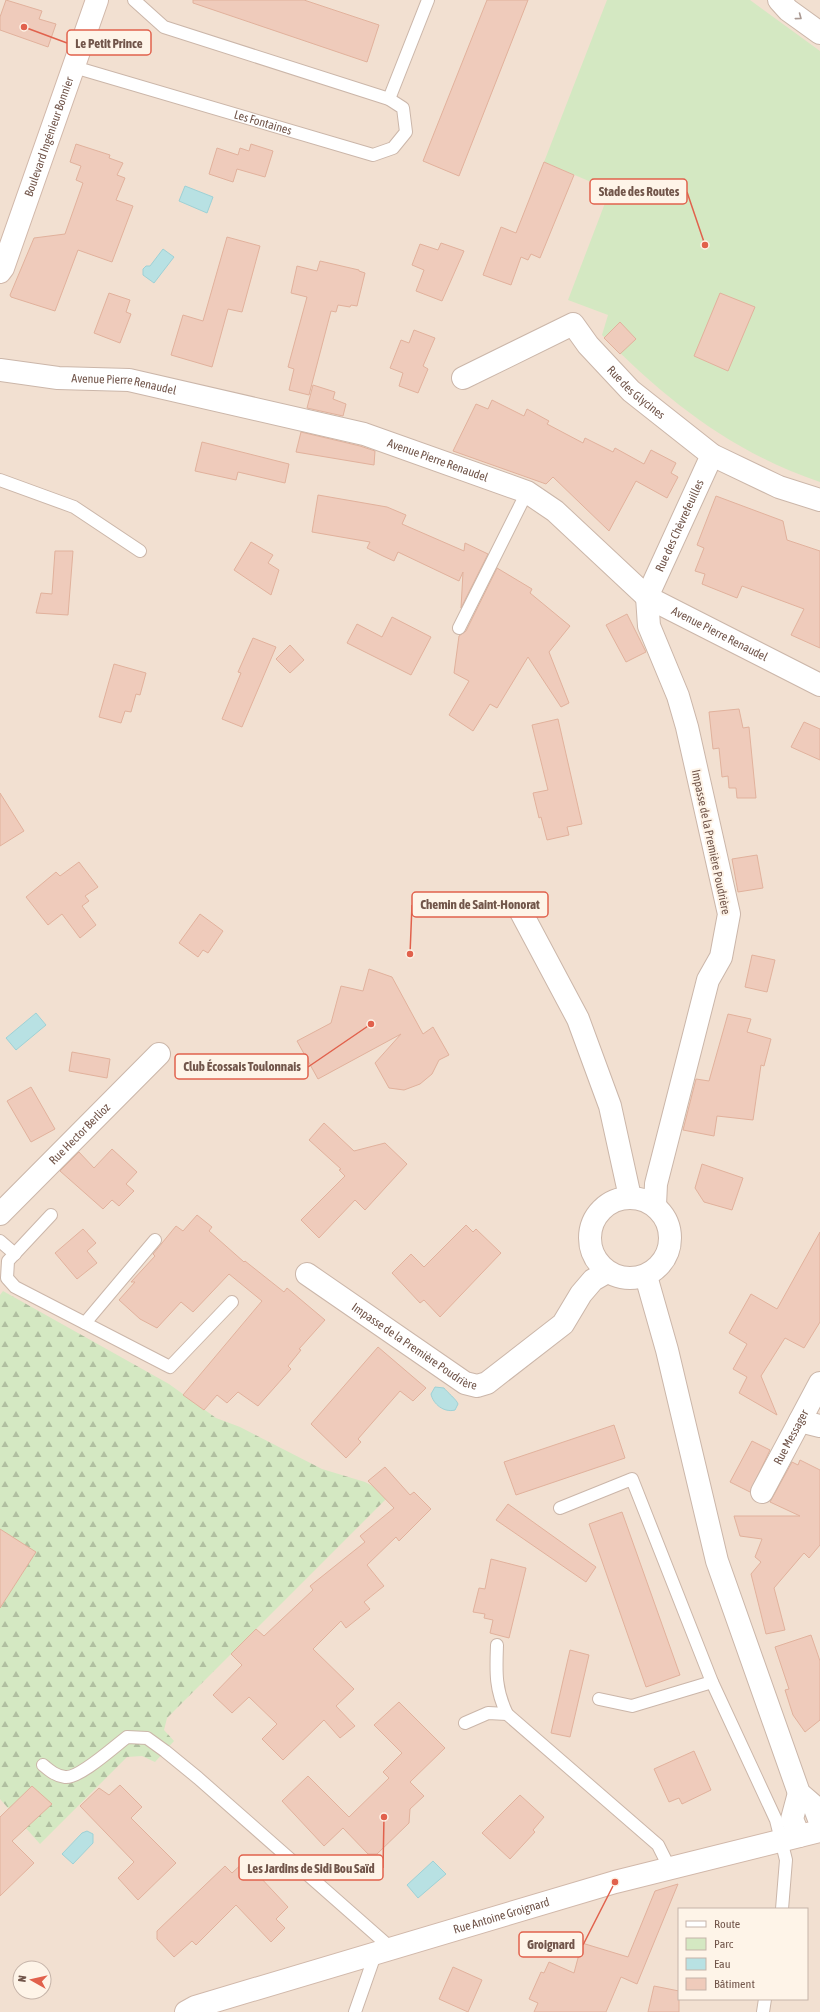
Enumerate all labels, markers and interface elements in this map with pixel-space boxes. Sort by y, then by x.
one-way arrow [794,13,801,20]
callout: Le Petit Prince [67,30,151,55]
text: Le Petit Prince [75,36,143,51]
street label: Boulevard Ingénieur Bonnier [22,75,77,199]
street label: Les Fontaines [232,108,293,138]
callout: Stade des Routes [590,179,687,204]
text: Stade des Routes [599,184,680,199]
street label: Rue des Glycines [604,363,668,422]
street label: Avenue Pierre Renaudel [71,371,179,398]
street label: Avenue Pierre Renaudel [385,436,491,485]
street label: Rue des Chèvrefeuilles [653,477,707,574]
street label: Avenue Pierre Renaudel [669,604,771,665]
street label: Impasse de la Première Poudrière [689,768,733,916]
callout: Chemin de Saint-Honorat [412,892,548,917]
text: Chemin de Saint-Honorat [420,897,540,912]
callout: Club Écossais Toulonnais [175,1054,308,1079]
text: Club Écossais Toulonnais [183,1059,301,1074]
street label: Rue Hector Berlioz [46,1100,113,1167]
street label: Impasse de la Première Poudrière [349,1300,478,1393]
street label: Rue Messager [771,1407,812,1467]
callout: Les Jardins de Sidi Bou Saïd [239,1855,383,1880]
text: Les Jardins de Sidi Bou Saïd [247,1861,375,1876]
street label: Rue Antoine Groignard [452,1895,551,1937]
legend [678,1908,808,2000]
text: Route [714,1917,740,1931]
callout: Groignard [519,1932,583,1957]
text: Groignard [527,1937,575,1952]
text: Parc [714,1937,734,1951]
text: Eau [714,1957,731,1971]
north arrow [12,1960,52,2000]
text: N [16,1975,28,1983]
text: Bâtiment [714,1977,755,1991]

